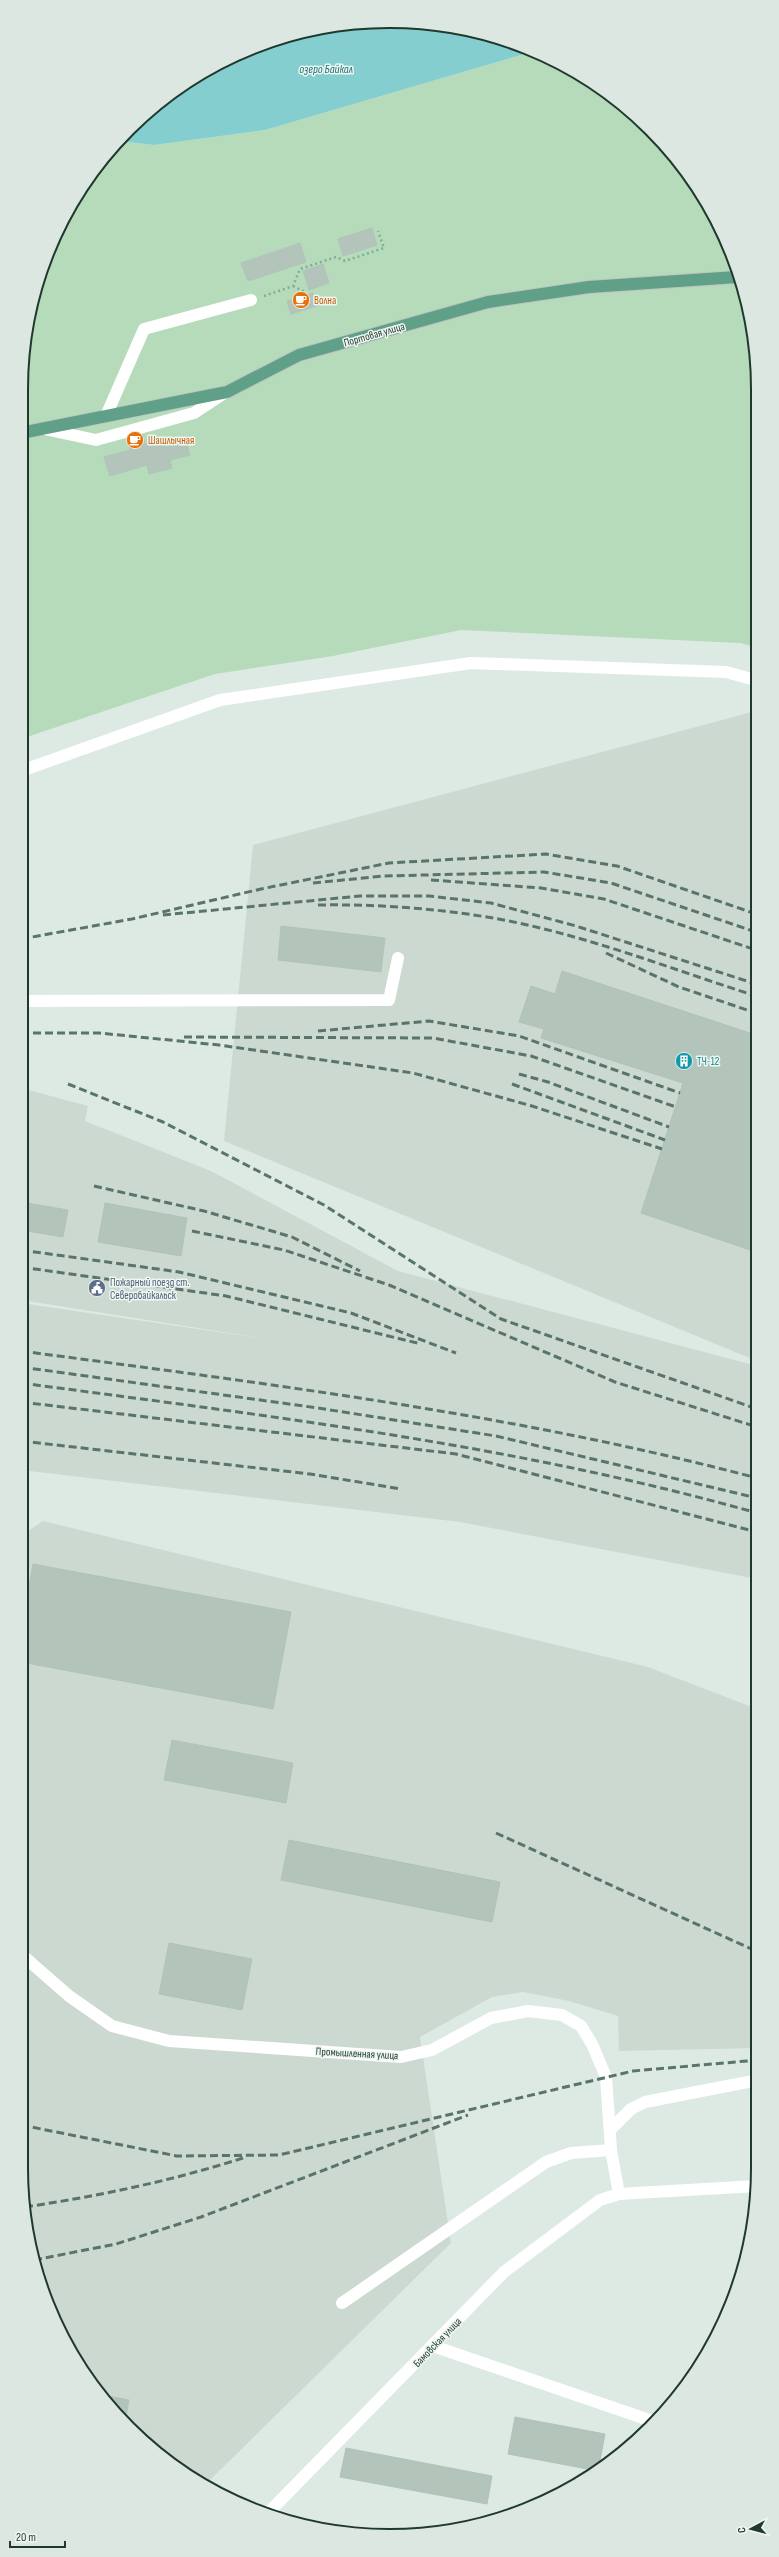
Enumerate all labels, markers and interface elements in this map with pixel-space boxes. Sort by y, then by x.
water label: озеро Байкал [299,62,353,77]
cafe icon: Волна [291,290,311,310]
place label: Волна [314,294,336,307]
street label: Портовая улица [342,320,406,349]
cafe icon: Шашлычная [125,430,145,450]
place label: Шашлычная [148,434,194,447]
building icon: ТЧ-12 [674,1051,694,1071]
place label: ТЧ-12 [697,1055,720,1068]
place label: Пожарный поезд ст. Северобайкальск [110,1276,189,1302]
public building icon: Пожарный поезд ст. Северобайкальск [87,1278,107,1298]
street label: Промышленная улица [315,2045,399,2062]
street label: Бамовская улица [411,2315,464,2370]
north arrow [731,2509,771,2549]
scale bar [10,2523,65,2549]
text: С [735,2526,748,2534]
text: 20 m [16,2530,36,2545]

